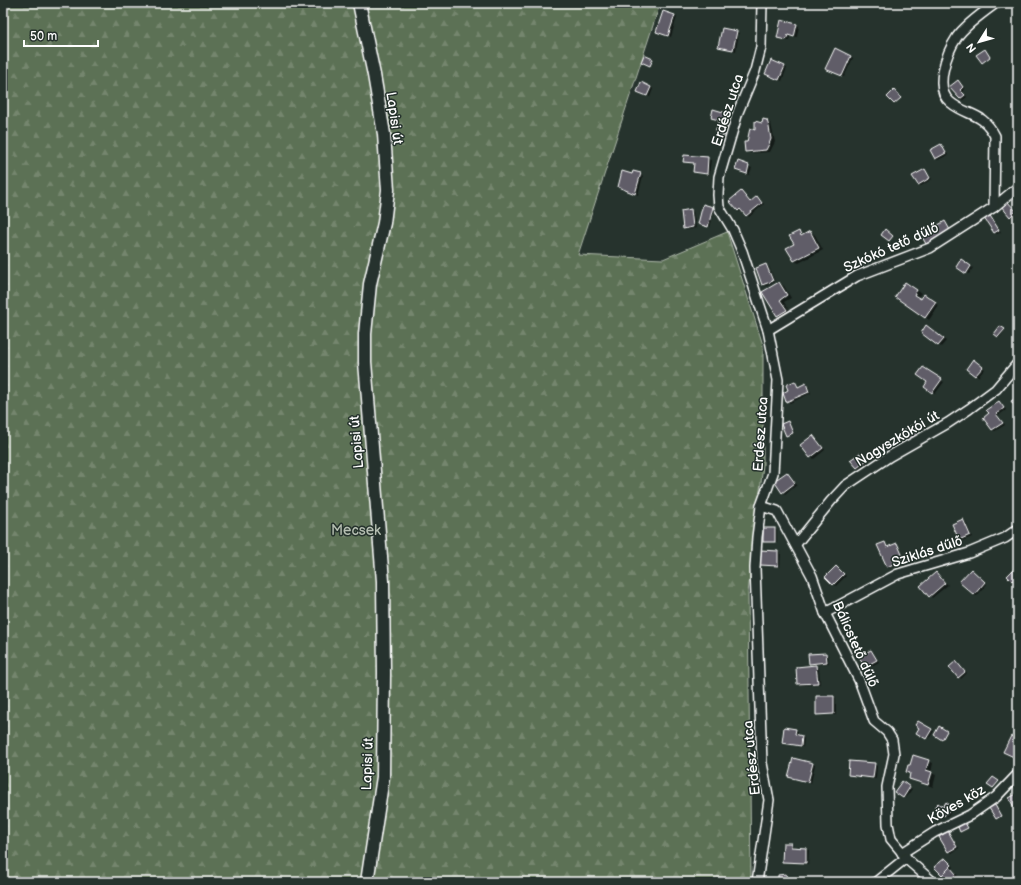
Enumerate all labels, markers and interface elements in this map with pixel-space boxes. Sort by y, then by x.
scale bar [24,22,98,48]
north arrow [959,22,999,62]
text: 50 m [30,29,57,44]
text: N [964,41,979,55]
street label: Erdész utca [708,72,747,148]
street label: Lapisi út [382,91,407,146]
street label: Szkókó tető dűlő [841,219,942,276]
street label: Erdész utca [749,396,772,472]
street label: Nagyszkókói út [852,406,943,470]
street label: Lapisi út [346,414,367,469]
park label: Mecsek [331,522,381,539]
street label: Sziklás dűlő [889,532,965,571]
street label: Bálicstető dűlő [829,598,882,690]
street label: Erdész utca [739,720,764,796]
street label: Lapisi út [358,737,377,791]
street label: Köves köz [925,781,988,828]

